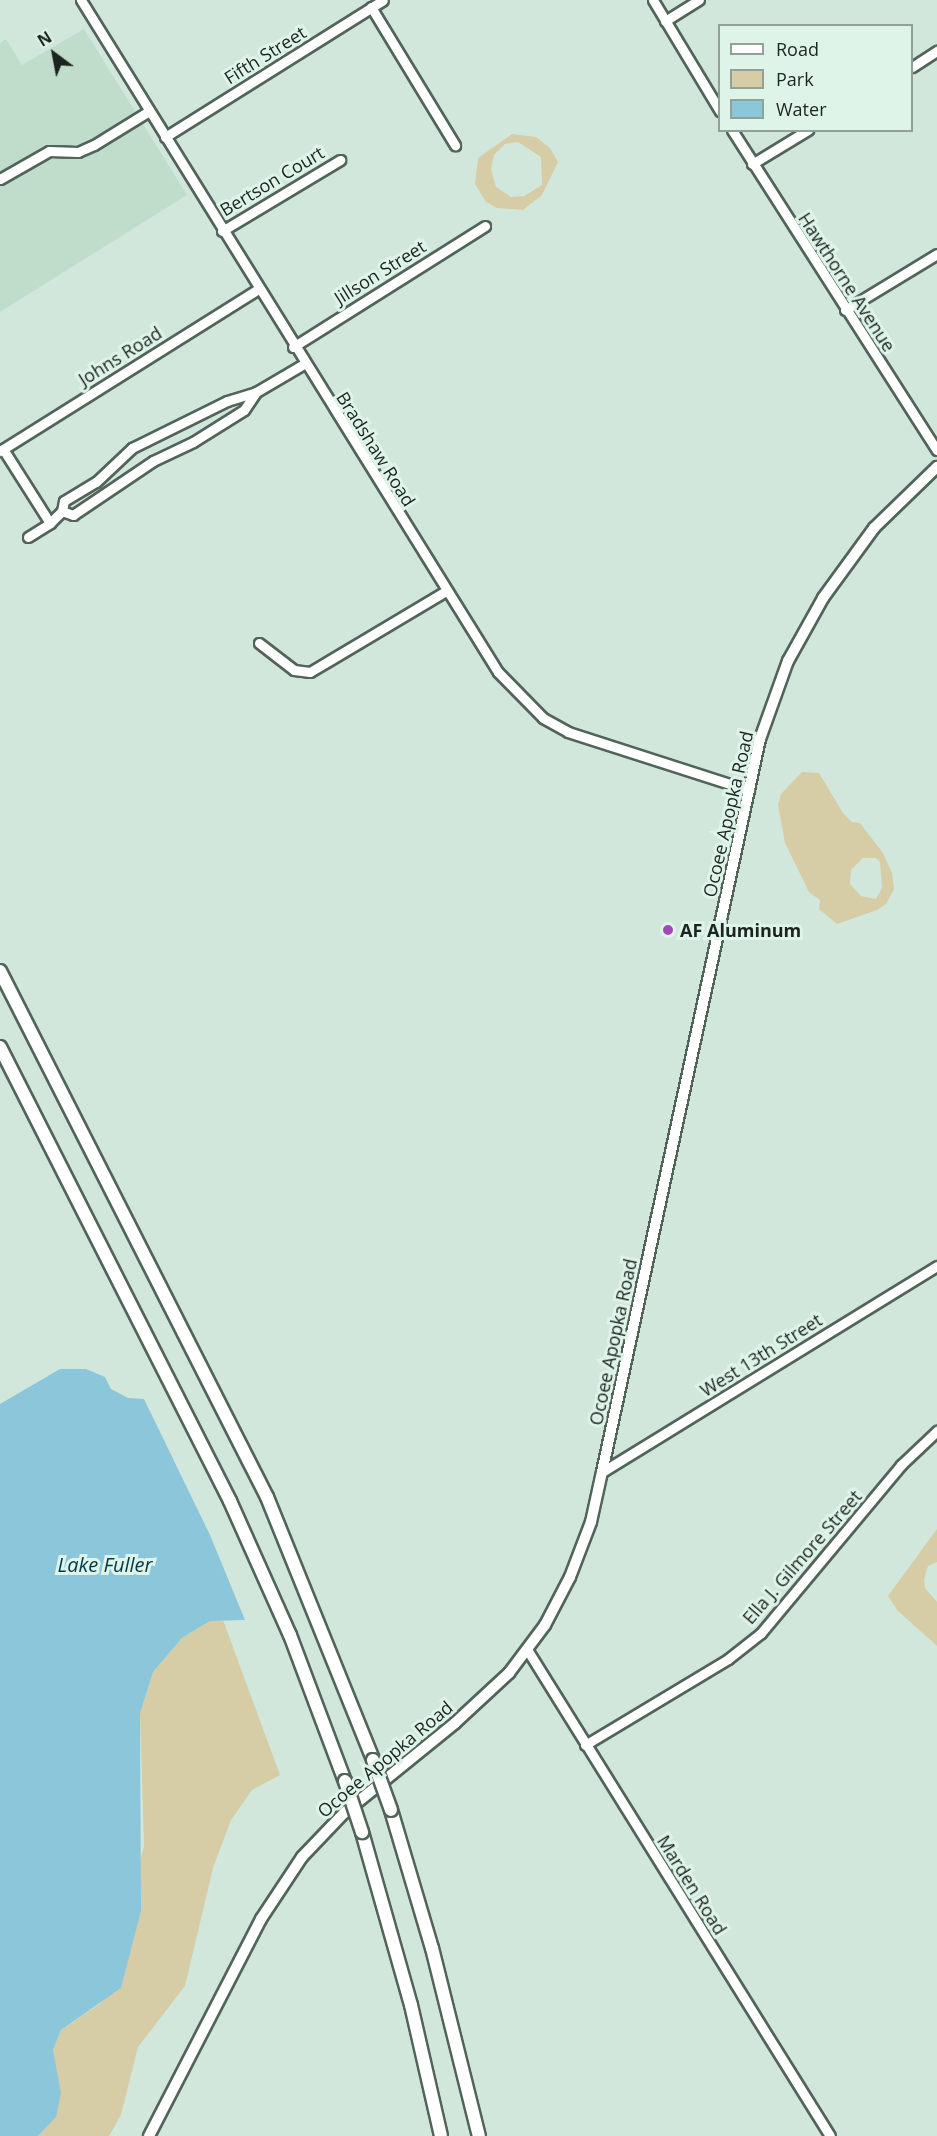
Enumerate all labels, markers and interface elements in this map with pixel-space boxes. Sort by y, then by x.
street label: Fifth Street [220,21,310,89]
north arrow [24,24,84,84]
legend [718,24,913,132]
text: N [33,26,56,52]
text: Road [776,37,819,61]
text: Park [776,67,814,91]
text: Water [776,97,827,121]
street label: Bertson Court [216,141,328,221]
street label: Hawthorne Avenue [794,208,900,356]
street label: Jillson Street [330,235,430,309]
street label: Johns Road [74,322,166,390]
street label: Bradshaw Road [332,388,420,510]
street label: Ocoee Apopka Road [698,729,758,899]
place label: AF Aluminum [680,919,801,941]
marker: AF Aluminum [661,923,675,937]
street label: Ocoee Apopka Road [585,1257,641,1427]
street label: West 13th Street [696,1309,826,1401]
street label: Ella J. Gilmore Street [738,1486,866,1628]
water label: Lake Fuller [58,1552,152,1576]
street label: Ocoee Apopka Road [313,1696,457,1822]
street label: Marden Road [653,1831,731,1939]

